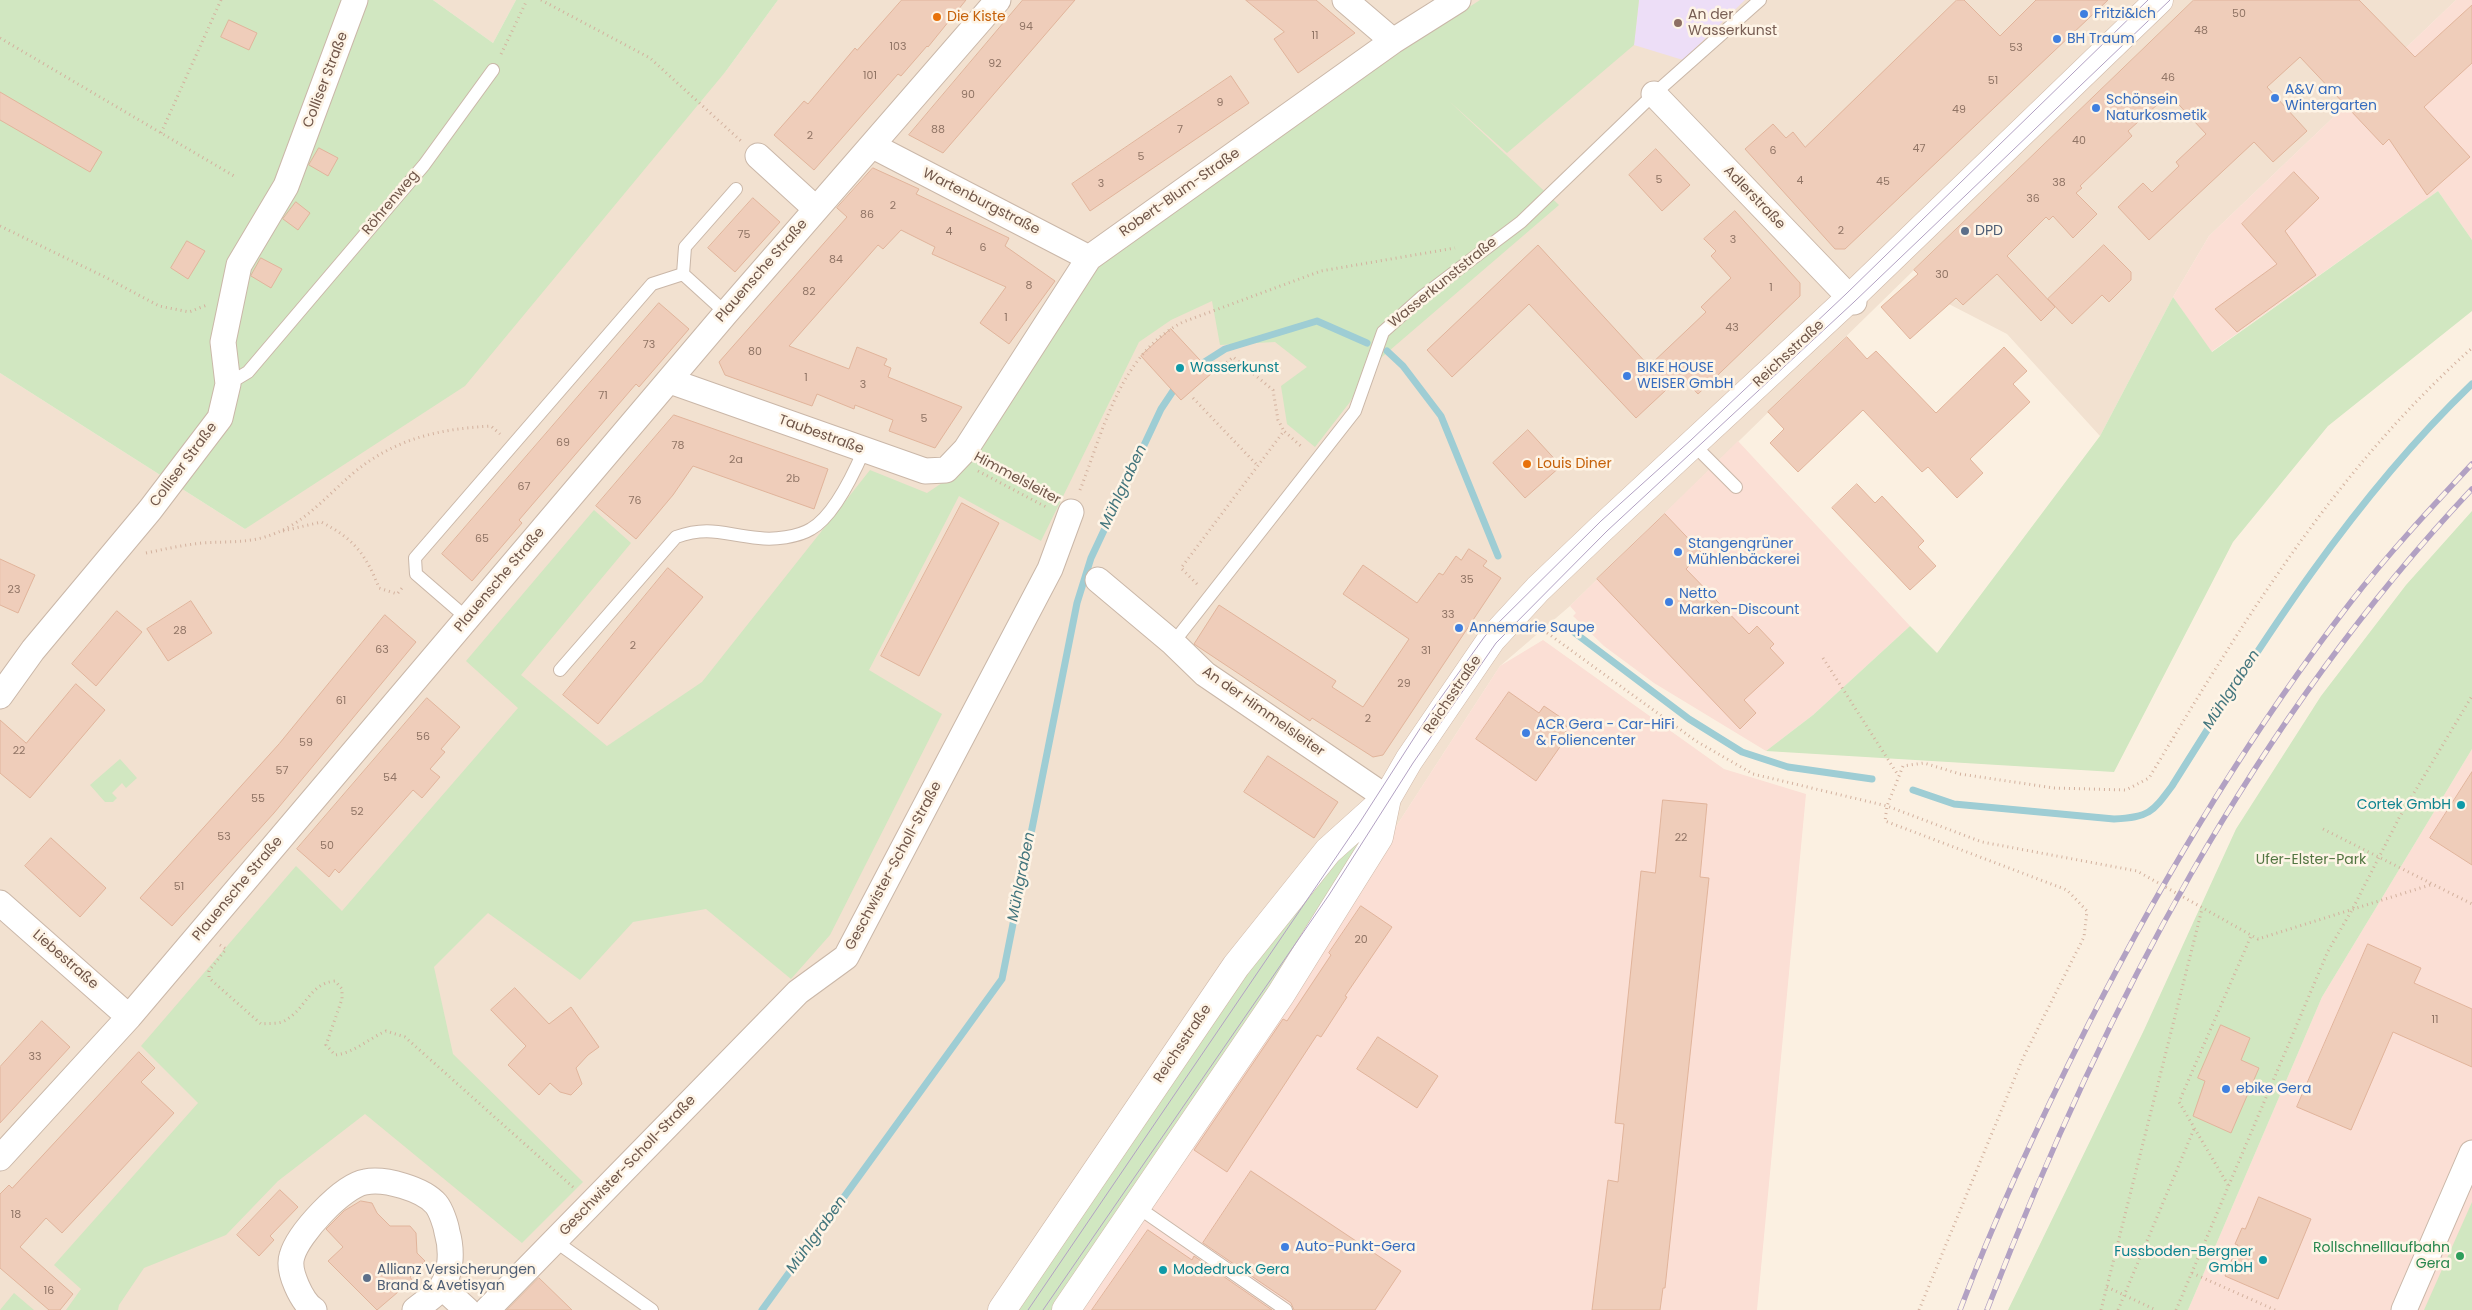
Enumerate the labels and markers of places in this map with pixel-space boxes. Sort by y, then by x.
place label: Fritzi&Ich [2094,6,2156,22]
place label: An der Wasserkunst [1688,7,1777,40]
marker: Fritzi&Ich [2078,8,2090,20]
place label: Die Kiste [947,9,1006,25]
marker: Die Kiste [931,11,943,23]
marker: An der Wasserkunst [1672,17,1684,29]
place label: BH Traum [2067,31,2135,47]
marker: BH Traum [2051,33,2063,45]
place label: A&V am Wintergarten [2285,82,2377,114]
place label: Schönsein Naturkosmetik [2106,92,2207,124]
marker: A&V am Wintergarten [2269,92,2281,104]
marker: Schönsein Naturkosmetik [2090,102,2102,114]
place label: DPD [1975,223,2003,239]
marker: DPD [1959,225,1971,237]
place label: Wasserkunst [1190,360,1279,376]
place label: BIKE HOUSE WEISER GmbH [1637,360,1733,392]
marker: Wasserkunst [1174,362,1186,374]
marker: BIKE HOUSE WEISER GmbH [1621,370,1633,382]
place label: Louis Diner [1537,456,1612,472]
marker: Louis Diner [1521,458,1533,470]
place label: Stangengrüner Mühlenbäckerei [1688,536,1800,568]
marker: Stangengrüner Mühlenbäckerei [1672,546,1684,558]
place label: Netto Marken-Discount [1679,586,1799,618]
marker: Netto Marken-Discount [1663,596,1675,608]
place label: Annemarie Saupe [1469,620,1595,636]
marker: Annemarie Saupe [1453,622,1465,634]
place label: ACR Gera - Car-HiFi & Foliencenter [1536,717,1675,750]
marker: ACR Gera - Car-HiFi & Foliencenter [1520,727,1532,739]
place label: Cortek GmbH [2357,797,2451,813]
marker: Cortek GmbH [2455,799,2467,811]
place label: ebike Gera [2236,1081,2311,1097]
marker: ebike Gera [2220,1083,2232,1095]
place label: Auto-Punkt-Gera [1295,1239,1415,1255]
place label: Rollschnelllaufbahn Gera [2313,1240,2450,1272]
marker: Auto-Punkt-Gera [1279,1241,1291,1253]
place label: Fussboden-Bergner GmbH [2114,1244,2253,1276]
marker: Rollschnelllaufbahn Gera [2454,1250,2466,1262]
marker: Fussboden-Bergner GmbH [2257,1254,2269,1266]
place label: Allianz Versicherungen Brand & Avetisyan [377,1262,536,1294]
place label: Modedruck Gera [1173,1262,1290,1278]
marker: Modedruck Gera [1157,1264,1169,1276]
marker: Allianz Versicherungen Brand & Avetisyan [361,1272,373,1284]

